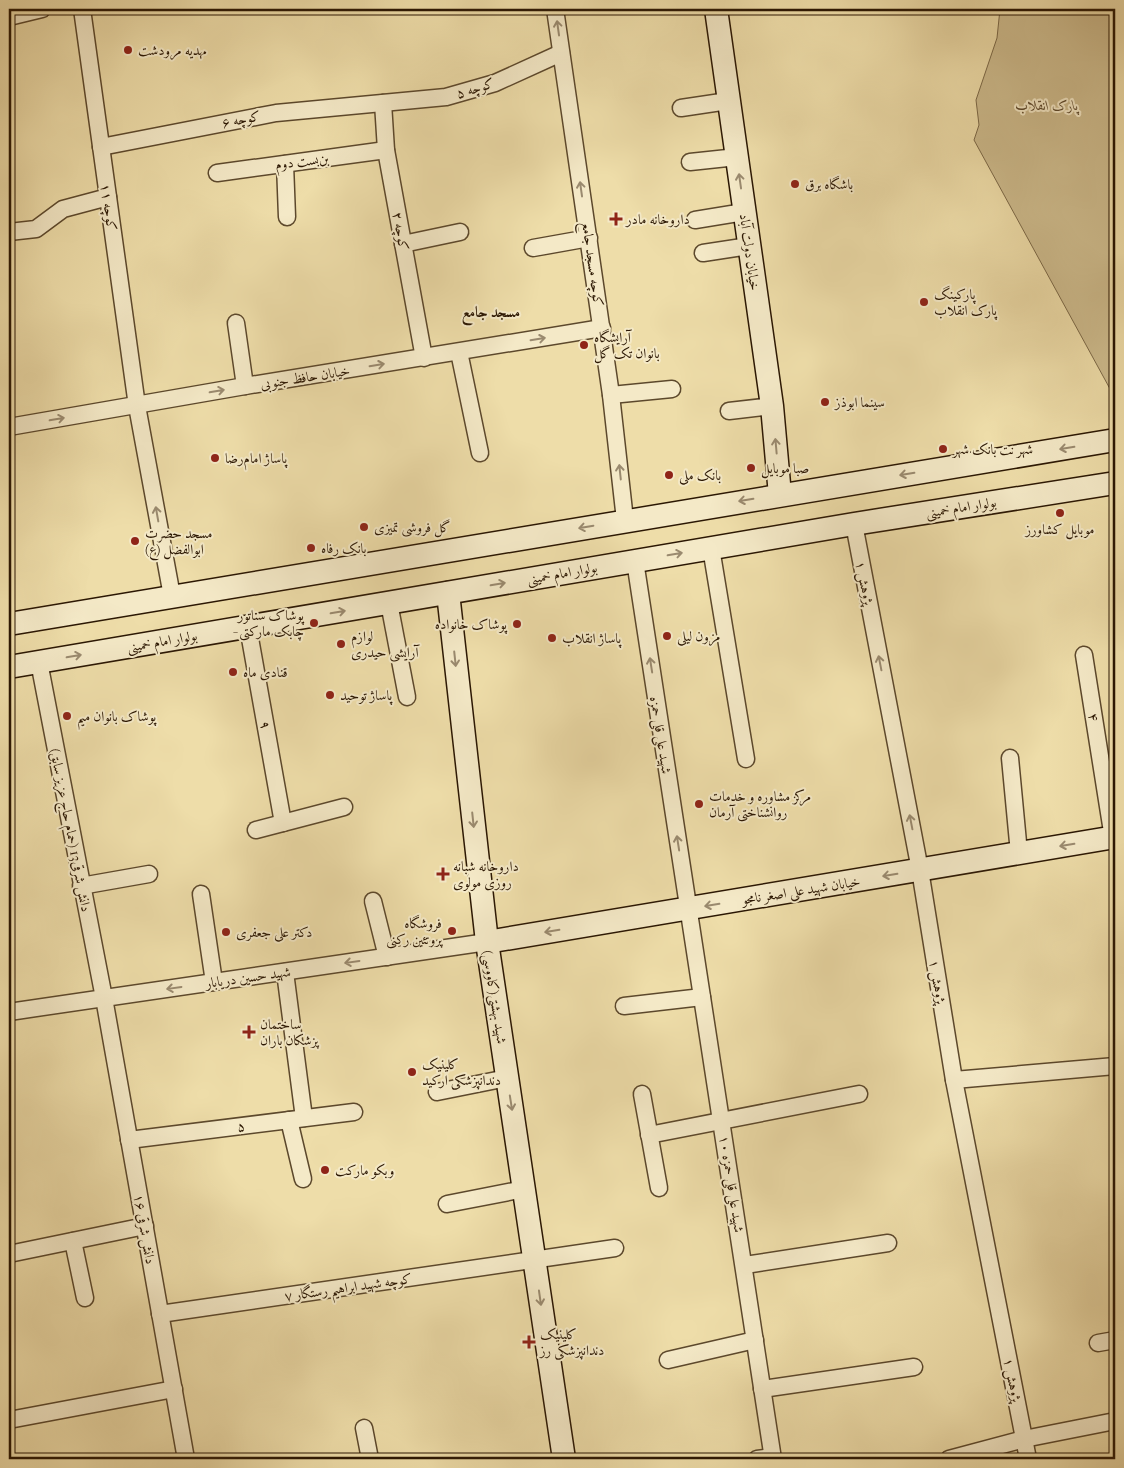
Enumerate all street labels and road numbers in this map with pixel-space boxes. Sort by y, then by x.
street label: کوچه ۵ [454,75,497,103]
street label: کوچه ۶ [220,107,262,133]
street label: بن‌بست دوم [274,150,331,177]
street label: کوچه ۱۱ [96,182,120,232]
street label: کوچه ۲ [388,210,412,252]
street label: خیابان دولت آباد [736,212,763,292]
street label: کوچه مسجد جامع [573,221,607,308]
street label: خیابان حافظ جنوبی [259,362,351,394]
street label: بولوار امام خمینی [925,493,999,525]
street label: بولوار امام خمینی [526,559,600,592]
street label: پژوهش ۱ [851,559,877,608]
street label: بولوار امام خمینی [126,627,200,660]
street label: شهید علی قلی حمزه [645,695,675,776]
street label: ۴ [1084,712,1103,722]
street label: ۹ [256,720,275,731]
street label: دانش شرقی13 (حمام حاج عزیز سابق) [42,747,95,914]
street label: خیابان شهید علی اصغر نامجو [739,873,862,910]
street label: شهید بهشتی(کاووسی) [478,949,510,1046]
street label: پژوهش ۱ [925,959,950,1007]
street label: شهید حسین دریابار [202,963,292,993]
street label: ۵ [236,1118,246,1135]
street label: شهید علی قلی حمزه ۱۰ [714,1134,748,1234]
street label: دانش شرقی ۱۶ [129,1193,159,1266]
street label: کوچه شهید ابراهیم رستگار ۷ [283,1269,414,1310]
street label: پژوهش ۱ [999,1356,1025,1405]

